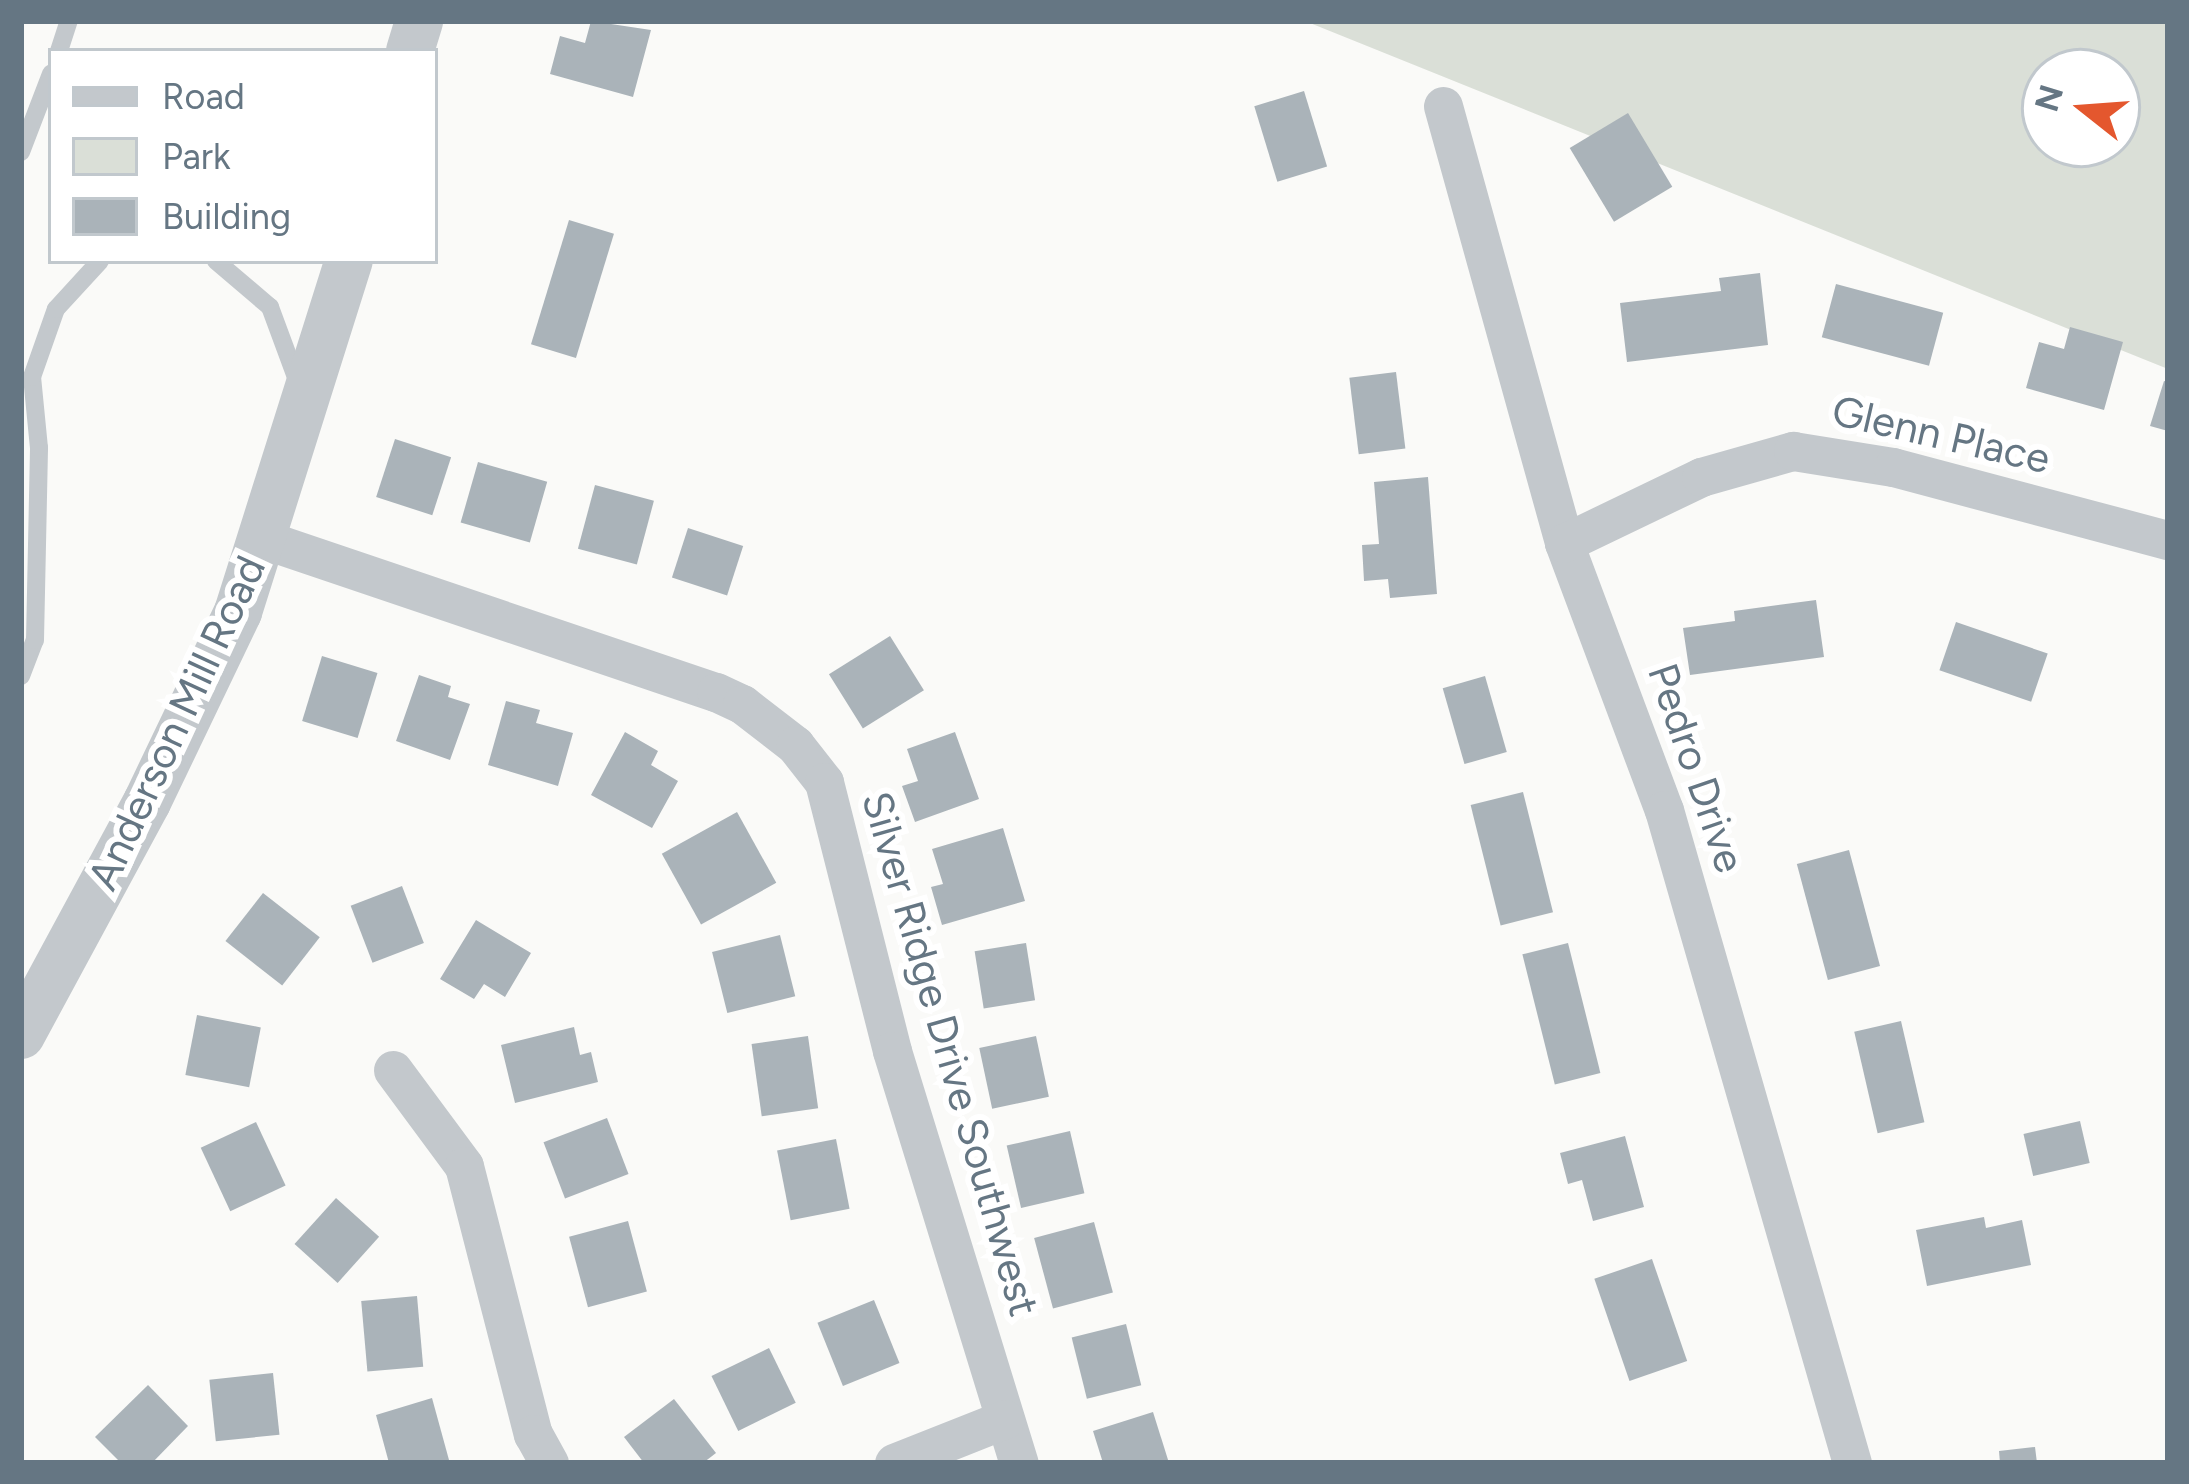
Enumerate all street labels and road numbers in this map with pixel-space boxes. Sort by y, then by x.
street label: Glenn Place [1827,385,2055,485]
street label: Anderson Mill Road [78,548,276,898]
street label: Pedro Drive [1637,657,1755,879]
street label: Silver Ridge Drive Southwest [851,786,1049,1322]

